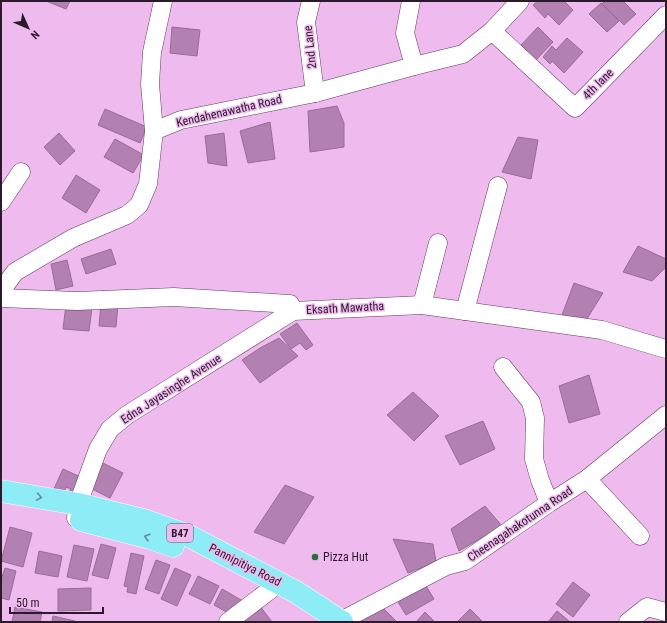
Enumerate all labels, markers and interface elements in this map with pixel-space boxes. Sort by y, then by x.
north arrow [8,8,48,48]
street label: 2nd Lane [301,24,319,69]
text: N [28,28,42,42]
street label: 4th lane [580,65,617,102]
street label: Kendahenawatha Road [175,92,283,130]
street label: Eksath Mawatha [306,299,385,317]
street label: Edna Jayasinghe Avenue [118,351,224,427]
street label: Cheenagahakotunna Road [465,484,575,564]
one-way arrow [36,492,43,501]
road number: B47 [167,524,193,542]
one-way arrow [144,533,151,542]
street label: Pannipitiya Road [207,541,283,589]
place label: Pizza Hut [323,550,369,564]
marker: Pizza Hut [310,552,320,562]
scale bar [10,589,103,615]
text: 50 m [16,596,40,610]

